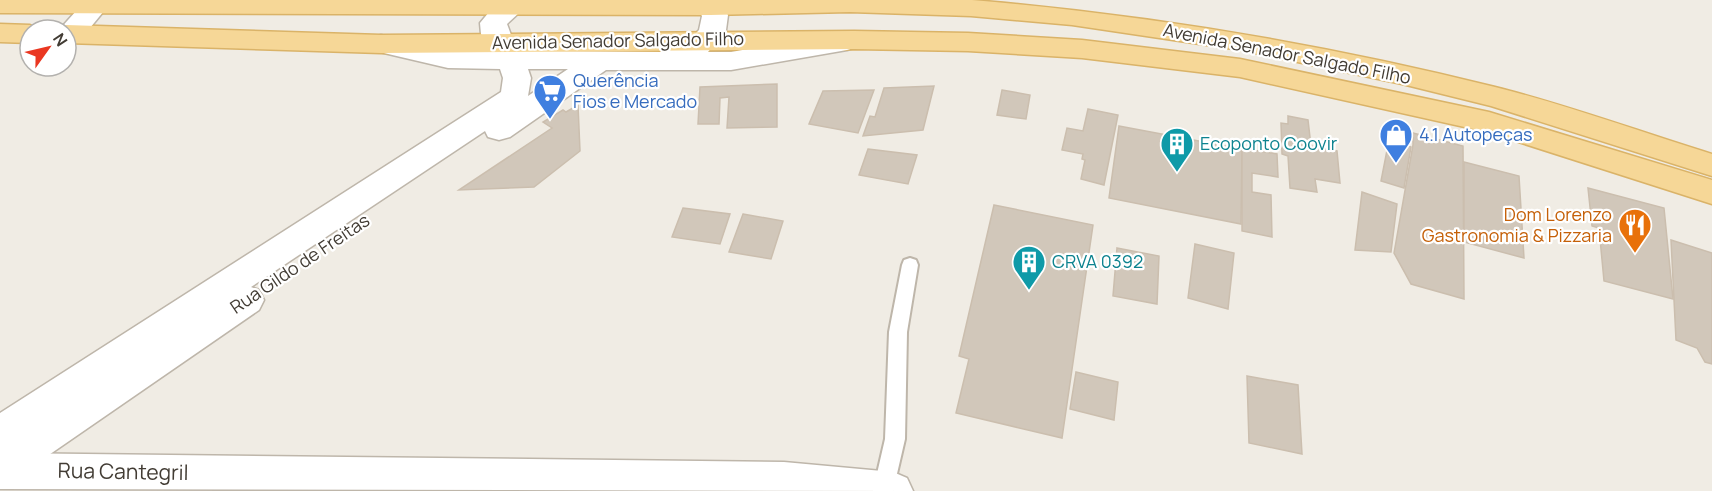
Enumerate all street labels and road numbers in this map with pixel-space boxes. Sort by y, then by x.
street label: Avenida Senador Salgado Filho [1161,17,1413,89]
street label: Avenida Senador Salgado Filho [492,26,744,54]
street label: Rua Gildo de Freitas [225,208,374,319]
street label: Rua Cantegril [57,456,189,486]

